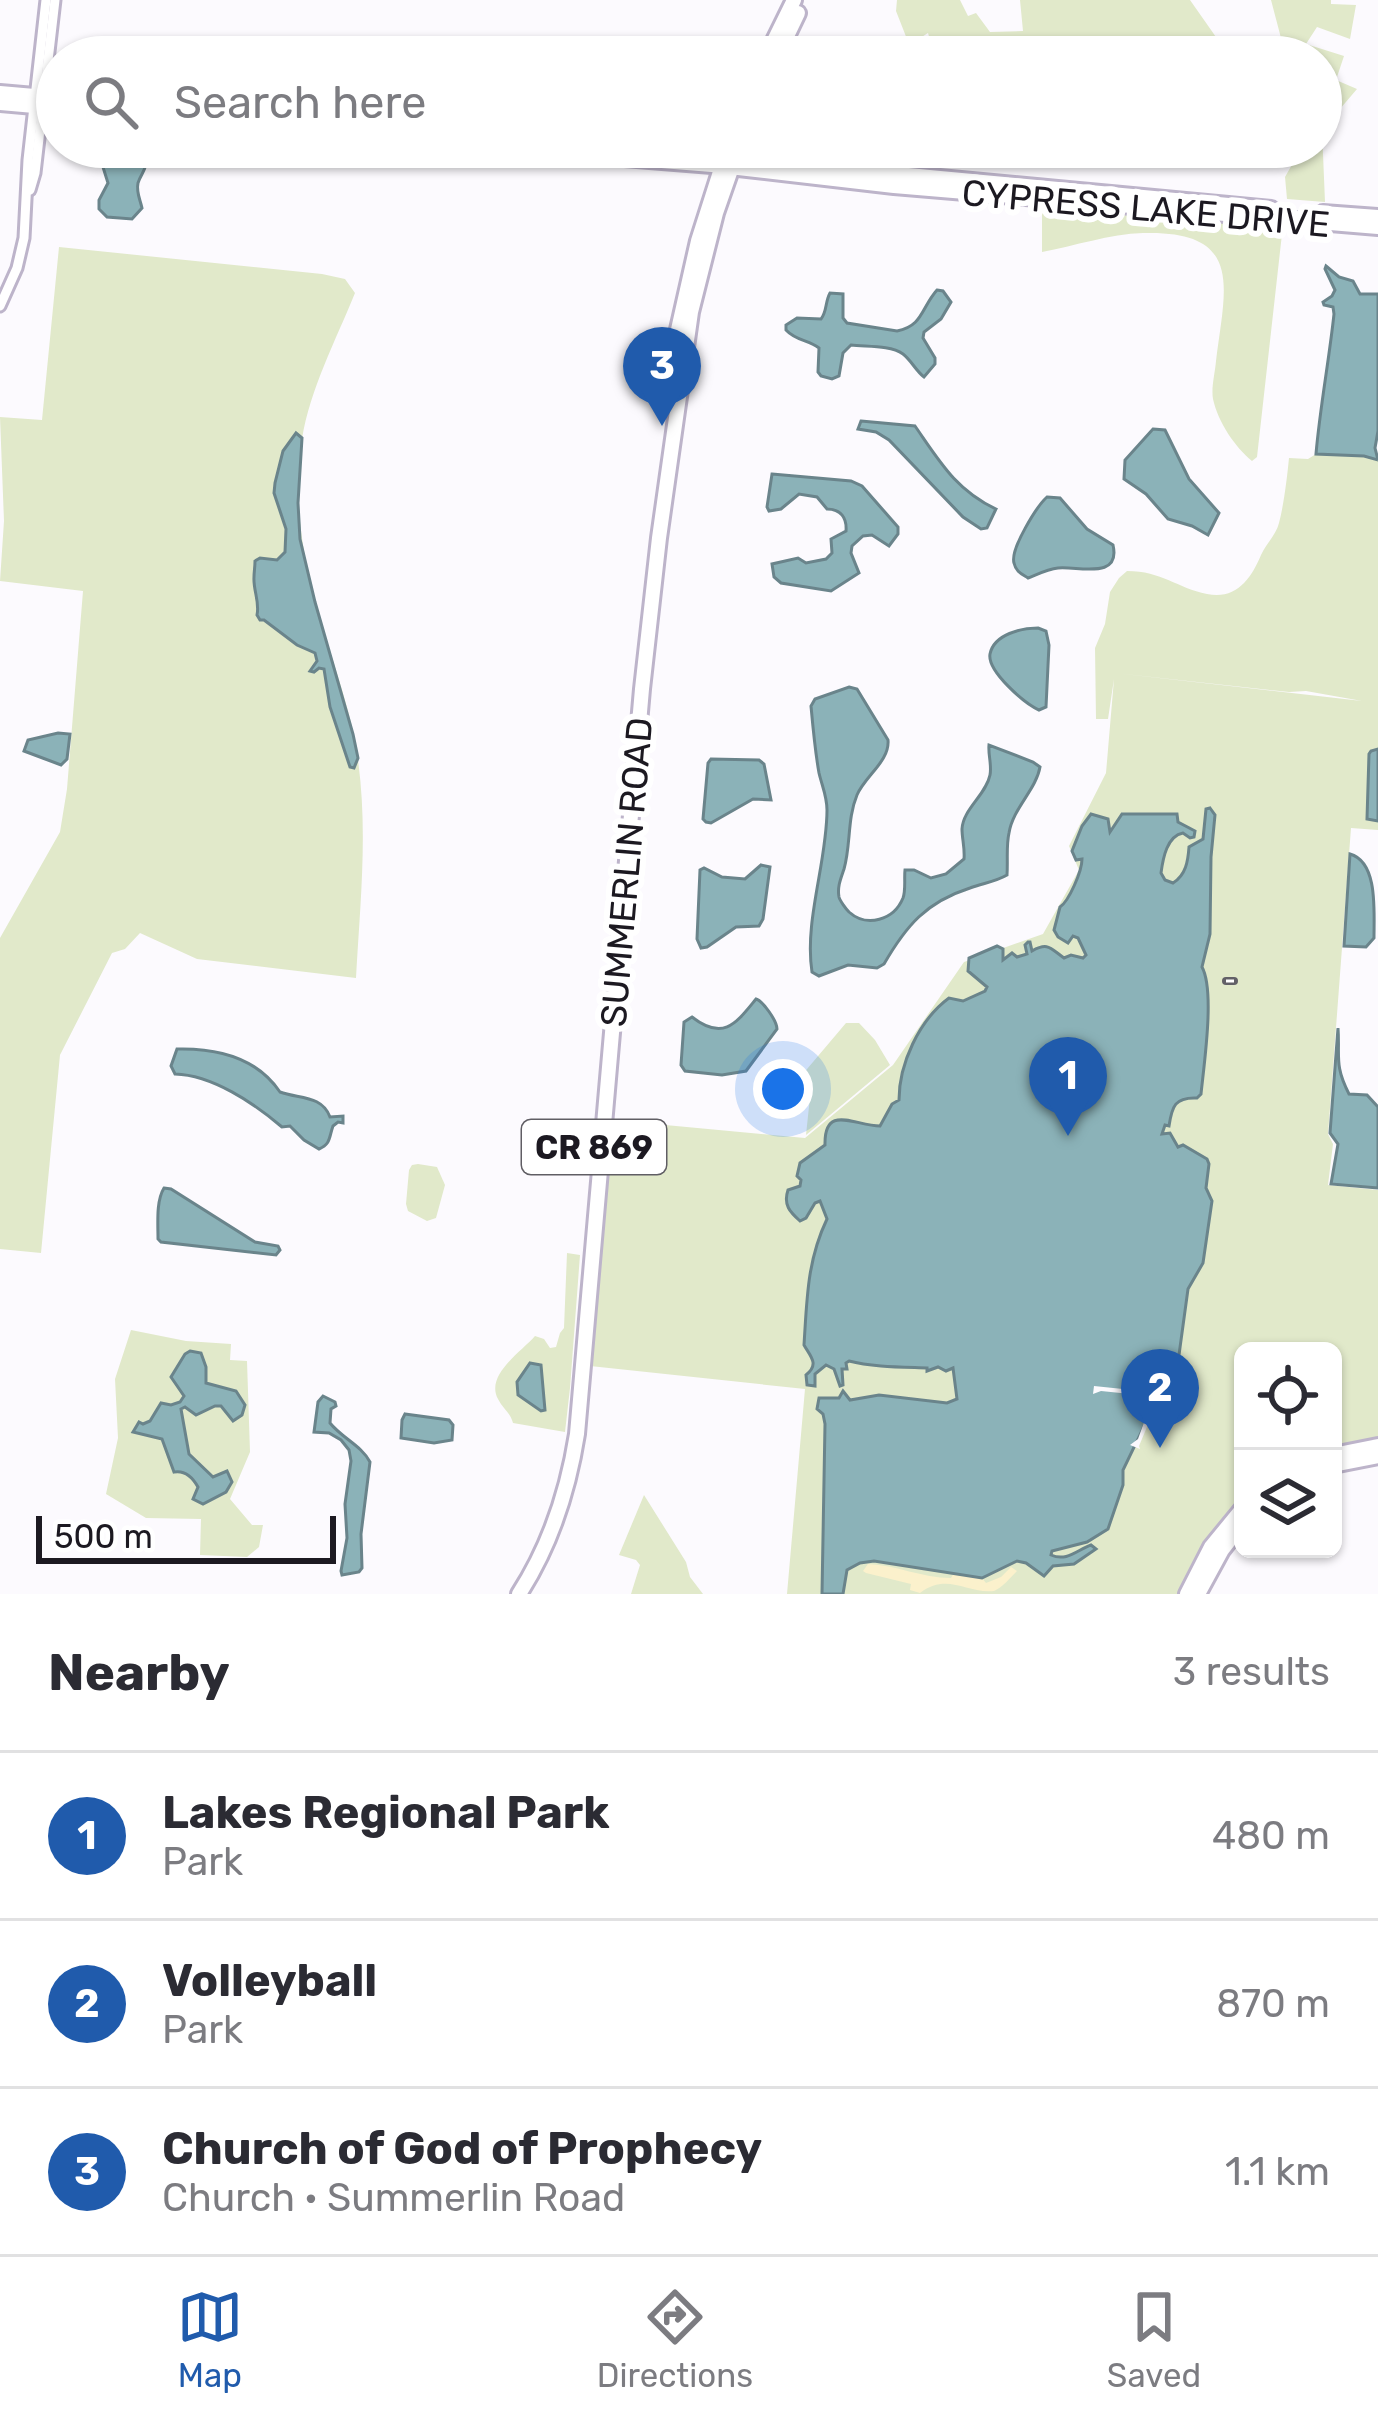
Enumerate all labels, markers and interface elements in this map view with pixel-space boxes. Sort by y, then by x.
search box [36,36,1342,168]
icon: search [78,69,144,135]
text: Search here [174,76,426,129]
street label: CYPRESS LAKE DRIVE [960,171,1332,246]
pin: 3 [623,327,701,426]
street label: SUMMERLIN ROAD [592,716,661,1029]
pin: 1 [1029,1037,1107,1136]
your location [753,1059,813,1119]
road number: CR 869 [522,1120,666,1174]
map controls [1234,1342,1342,1558]
button: locate [1234,1342,1342,1450]
pin: 2 [1121,1349,1199,1448]
button: layers [1234,1450,1342,1558]
scale bar [36,1510,336,1563]
text: 500 m [54,1517,153,1556]
text: Nearby [48,1642,230,1703]
text: 3 results [1173,1649,1330,1695]
text: Lakes Regional Park [162,1786,609,1839]
text: 1 [77,1813,97,1859]
text: 480 m [1212,1813,1330,1859]
text: Park [162,1839,243,1885]
text: Volleyball [162,1954,377,2007]
text: 2 [74,1981,100,2027]
text: 870 m [1216,1981,1330,2027]
text: Park [162,2007,243,2053]
text: Church of God of Prophecy [162,2122,762,2175]
text: 3 [74,2149,100,2195]
text: 1.1 km [1225,2149,1330,2195]
text: Church · Summerlin Road [162,2175,625,2221]
tab: Map [177,2284,243,2395]
tab: Directions [597,2284,753,2395]
tab: Saved [1107,2284,1201,2395]

